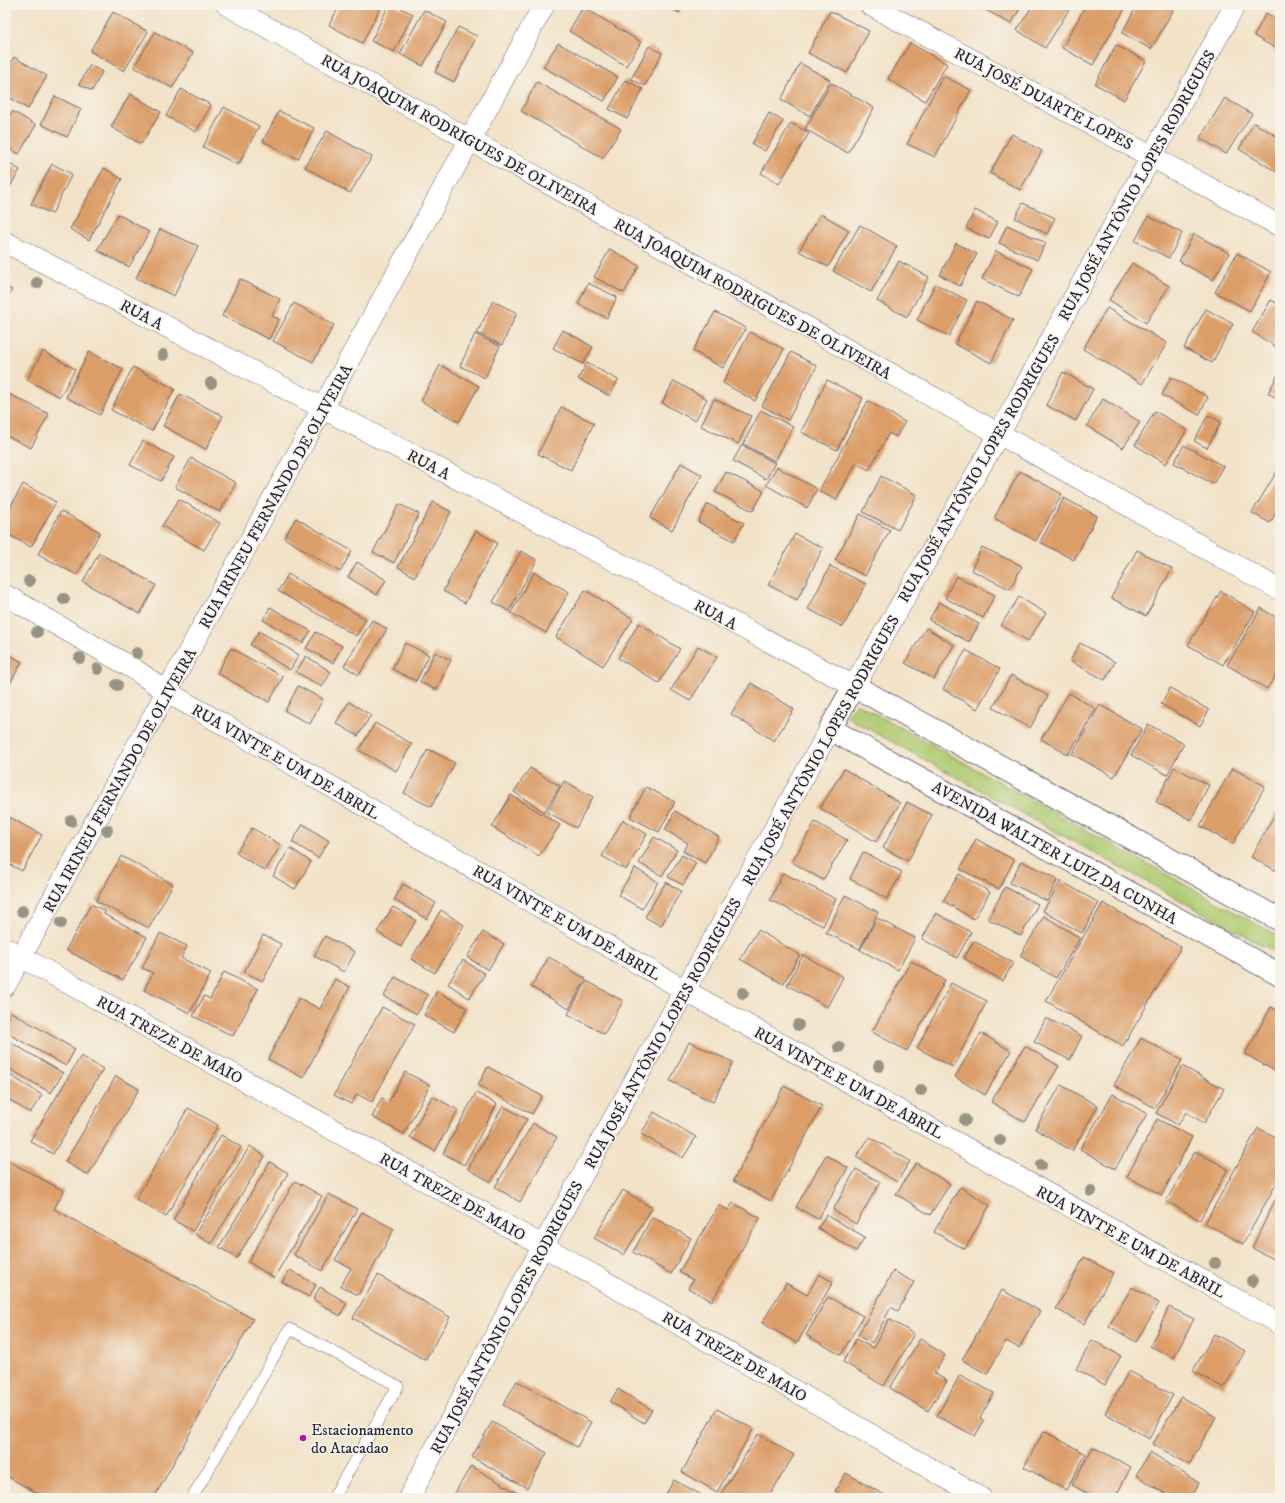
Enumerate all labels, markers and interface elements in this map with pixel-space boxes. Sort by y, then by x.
street label: RUA JOSÉ DUARTE LOPES [951,43,1136,155]
street label: RUA JOSÉ ANTÔNIO LOPES RODRIGUES [1054,47,1220,324]
street label: RUA JOAQUIM RODRIGUES DE OLIVEIRA [317,50,602,220]
street label: RUA JOAQUIM RODRIGUES DE OLIVEIRA [610,214,895,384]
street label: RUA A [116,295,167,335]
street label: RUA JOSÉ ANTÔNIO LOPES RODRIGUES [894,331,1064,606]
street label: RUA IRINEU FERNANDO DE OLIVEIRA [195,360,358,632]
street label: RUA A [403,445,454,485]
street label: RUA A [690,595,741,635]
street label: RUA JOSÉ ANTÔNIO LOPES RODRIGUES [738,612,904,889]
street label: RUA IRINEU FERNANDO DE OLIVEIRA [39,644,202,916]
street label: RUA VINTE E UM DE ABRIL [188,700,383,824]
street label: AVENIDA WALTER LUIZ DA CUNHA [928,777,1181,929]
street label: RUA VINTE E UM DE ABRIL [469,861,664,985]
street label: RUA JOSÉ ANTÔNIO LOPES RODRIGUES [580,895,746,1172]
street label: RUA TREZE DE MAIO [93,991,246,1088]
street label: RUA VINTE E UM DE ABRIL [750,1022,947,1144]
street label: RUA TREZE DE MAIO [376,1148,529,1245]
street label: RUA JOSÉ ANTÔNIO LOPES RODRIGUES [426,1177,588,1457]
street label: RUA VINTE E UM DE ABRIL [1032,1181,1229,1303]
street label: RUA TREZE DE MAIO [658,1307,811,1407]
place label: Estacionamento do Atacadao [311,1420,414,1458]
marker: Estacionamento do Atacadao [298,1433,308,1443]

